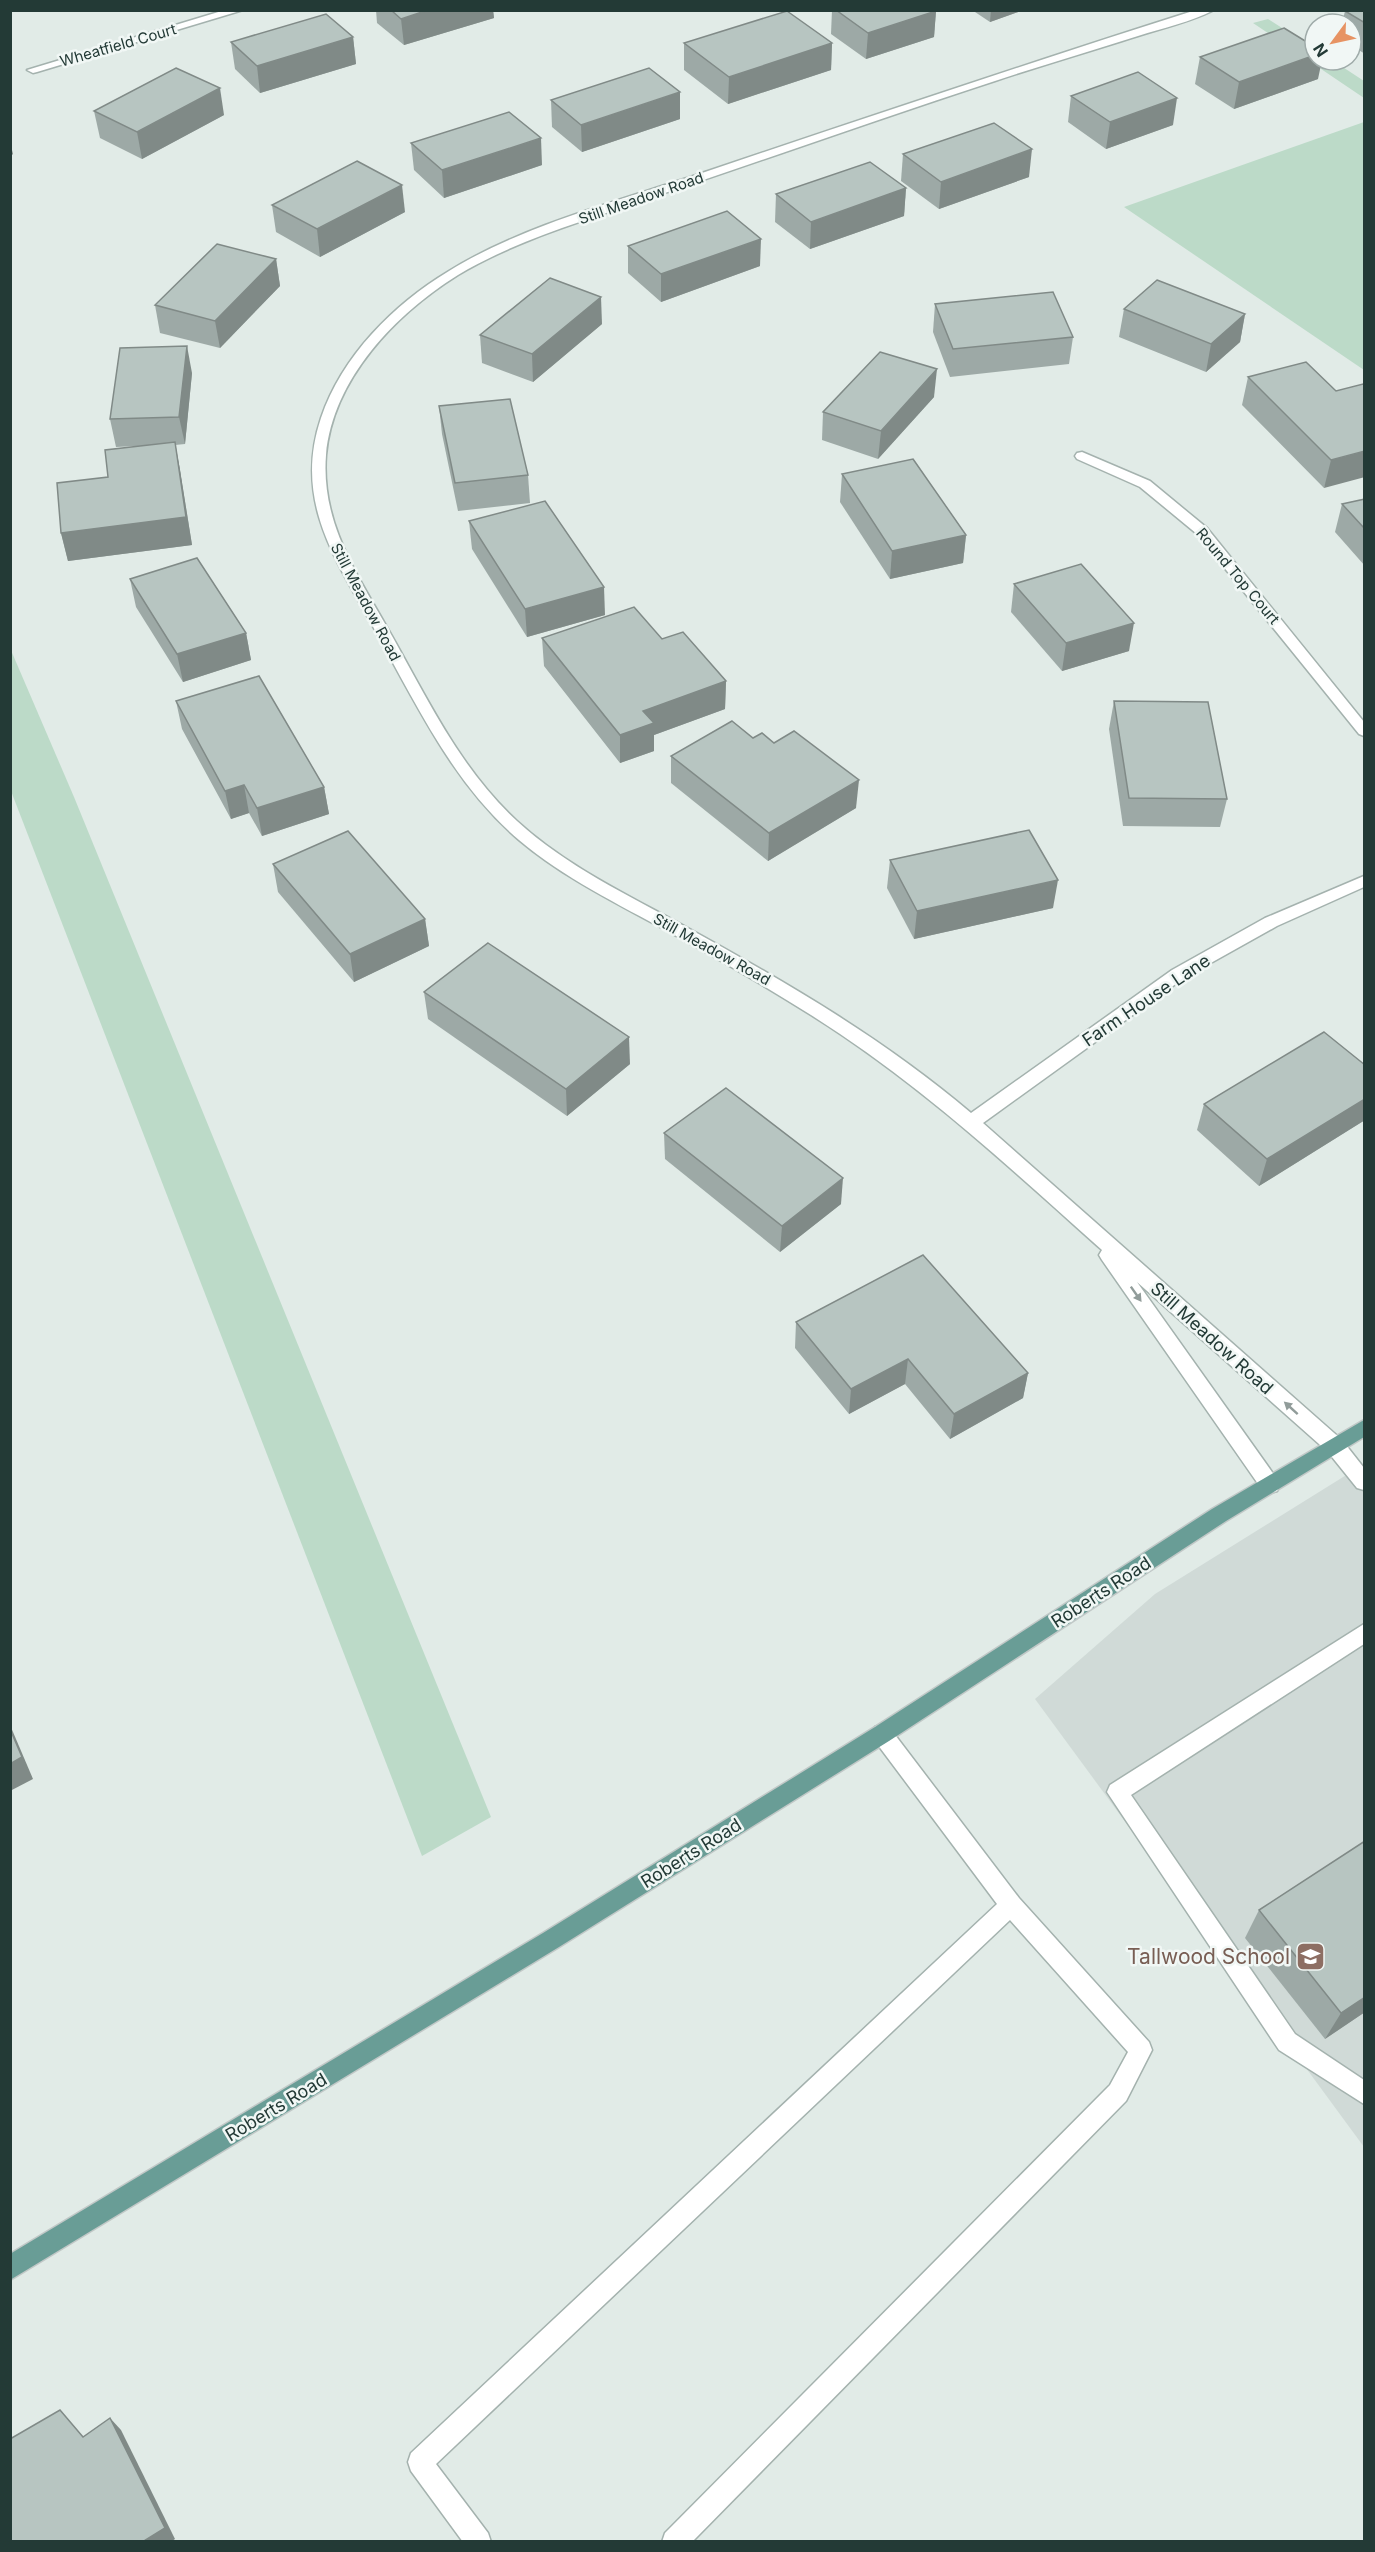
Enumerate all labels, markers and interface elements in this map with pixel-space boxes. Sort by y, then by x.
north arrow [1303,12,1363,72]
street label: Wheatfield Court [58,19,178,71]
text: N [1309,40,1332,61]
street label: Still Meadow Road [576,168,706,228]
street label: Round Top Court [1192,524,1284,628]
street label: Still Meadow Road [327,540,405,664]
street label: Still Meadow Road [650,909,774,989]
street label: Farm House Lane [1078,950,1214,1050]
street label: Still Meadow Road [1147,1278,1277,1398]
one-way arrow [1130,1286,1142,1302]
one-way arrow [1284,1402,1299,1415]
street label: Roberts Road [1047,1552,1155,1632]
street label: Roberts Road [637,1814,745,1892]
school or university icon: Tallwood School [1295,1940,1327,1972]
place label: Tallwood School [1127,1944,1290,1969]
street label: Roberts Road [222,2069,330,2145]

